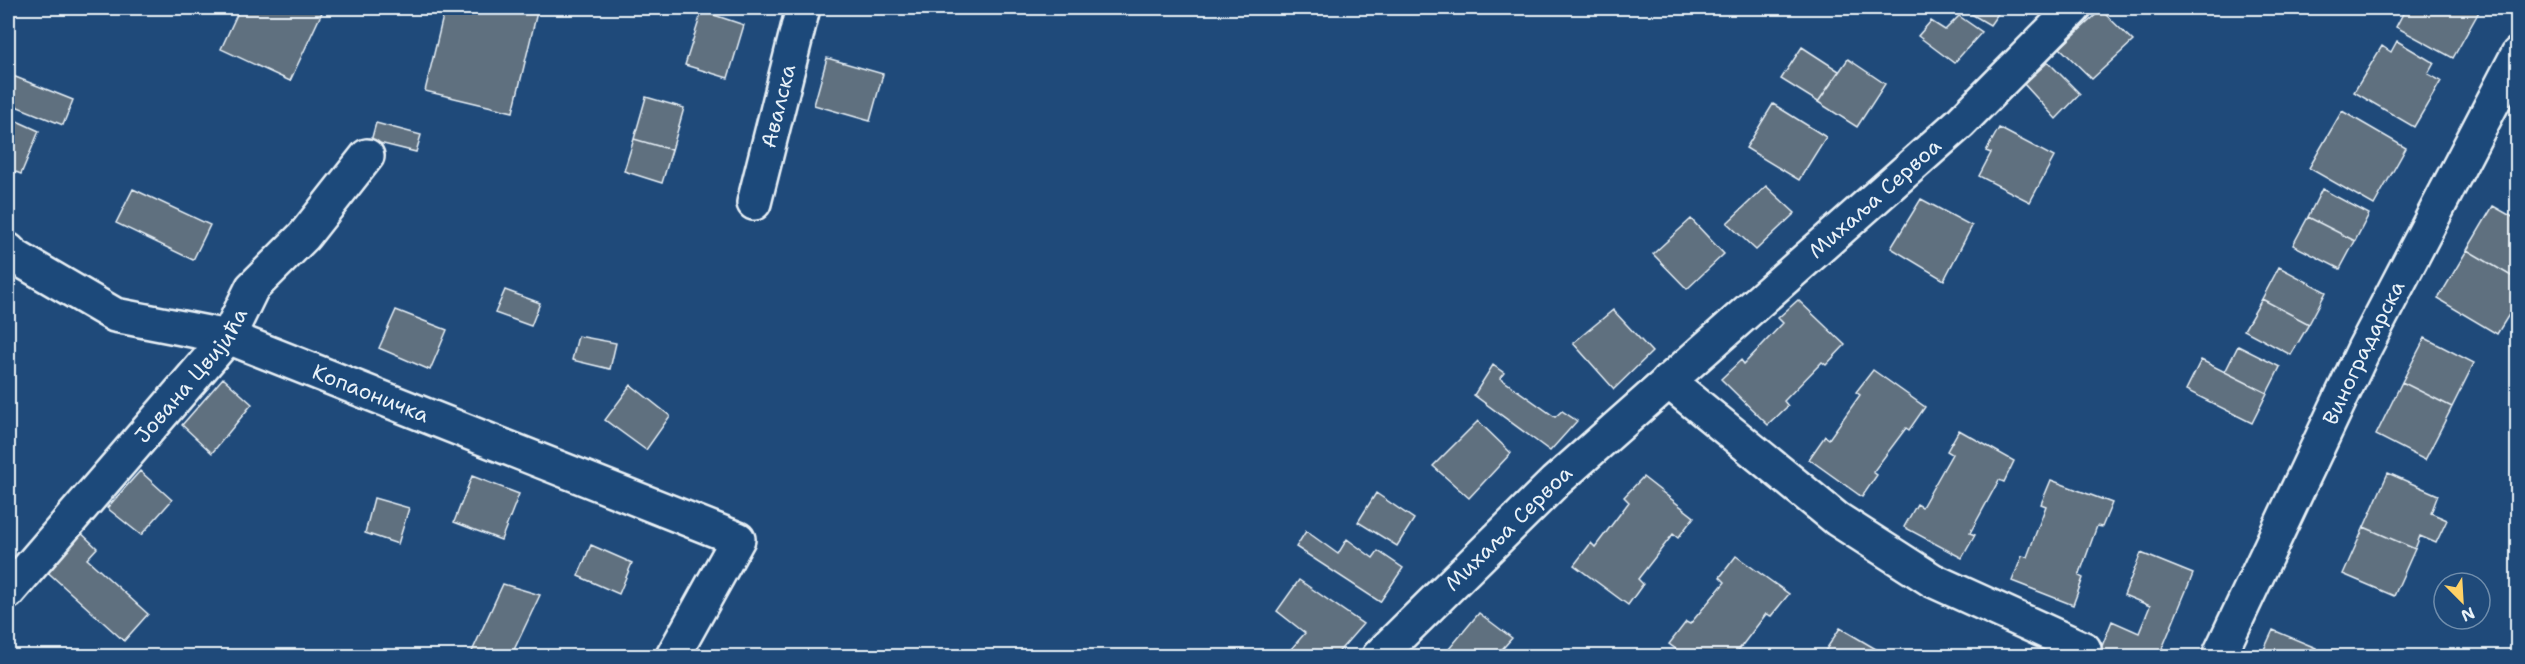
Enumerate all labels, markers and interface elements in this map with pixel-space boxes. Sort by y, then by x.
street label: Авалска [754,61,802,151]
street label: Михаља Сервоа [1803,132,1947,265]
street label: Виноградарска [2316,276,2411,429]
street label: Јована Цвијића [129,303,254,449]
street label: Копаоничка [308,358,433,429]
street label: Михаља Сервоа [1439,459,1578,597]
north arrow [2432,571,2492,631]
text: N [2458,602,2478,626]

